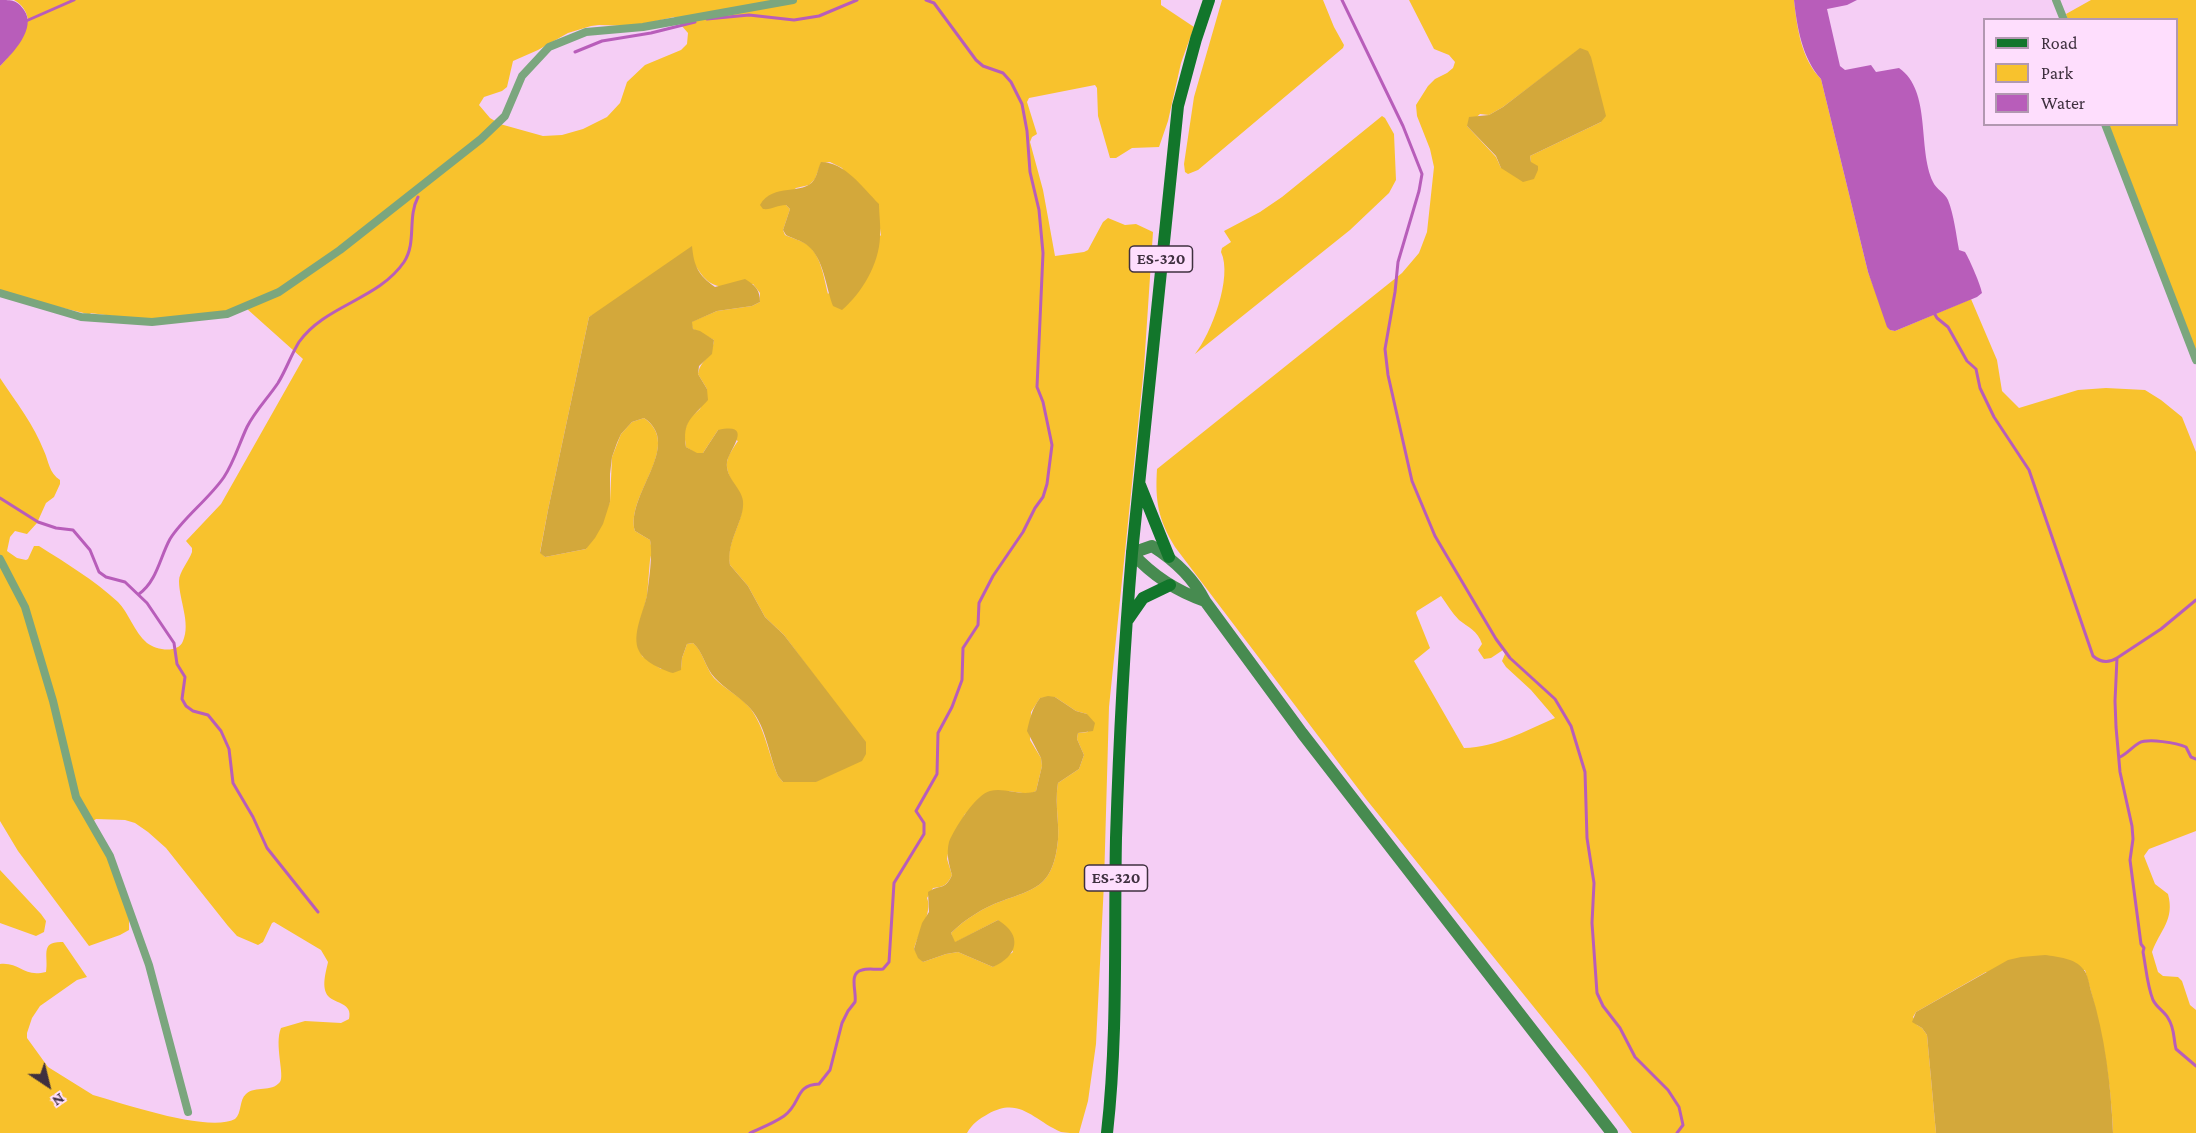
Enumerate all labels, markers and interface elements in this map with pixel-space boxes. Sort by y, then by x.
legend [1983,18,2178,126]
text: Road [2041,33,2078,53]
text: Park [2041,63,2073,83]
text: Water [2041,93,2085,113]
road number: ES-320 [1130,246,1192,272]
road number: ES-320 [1084,865,1148,891]
north arrow [18,1055,78,1115]
text: N [49,1090,68,1110]

